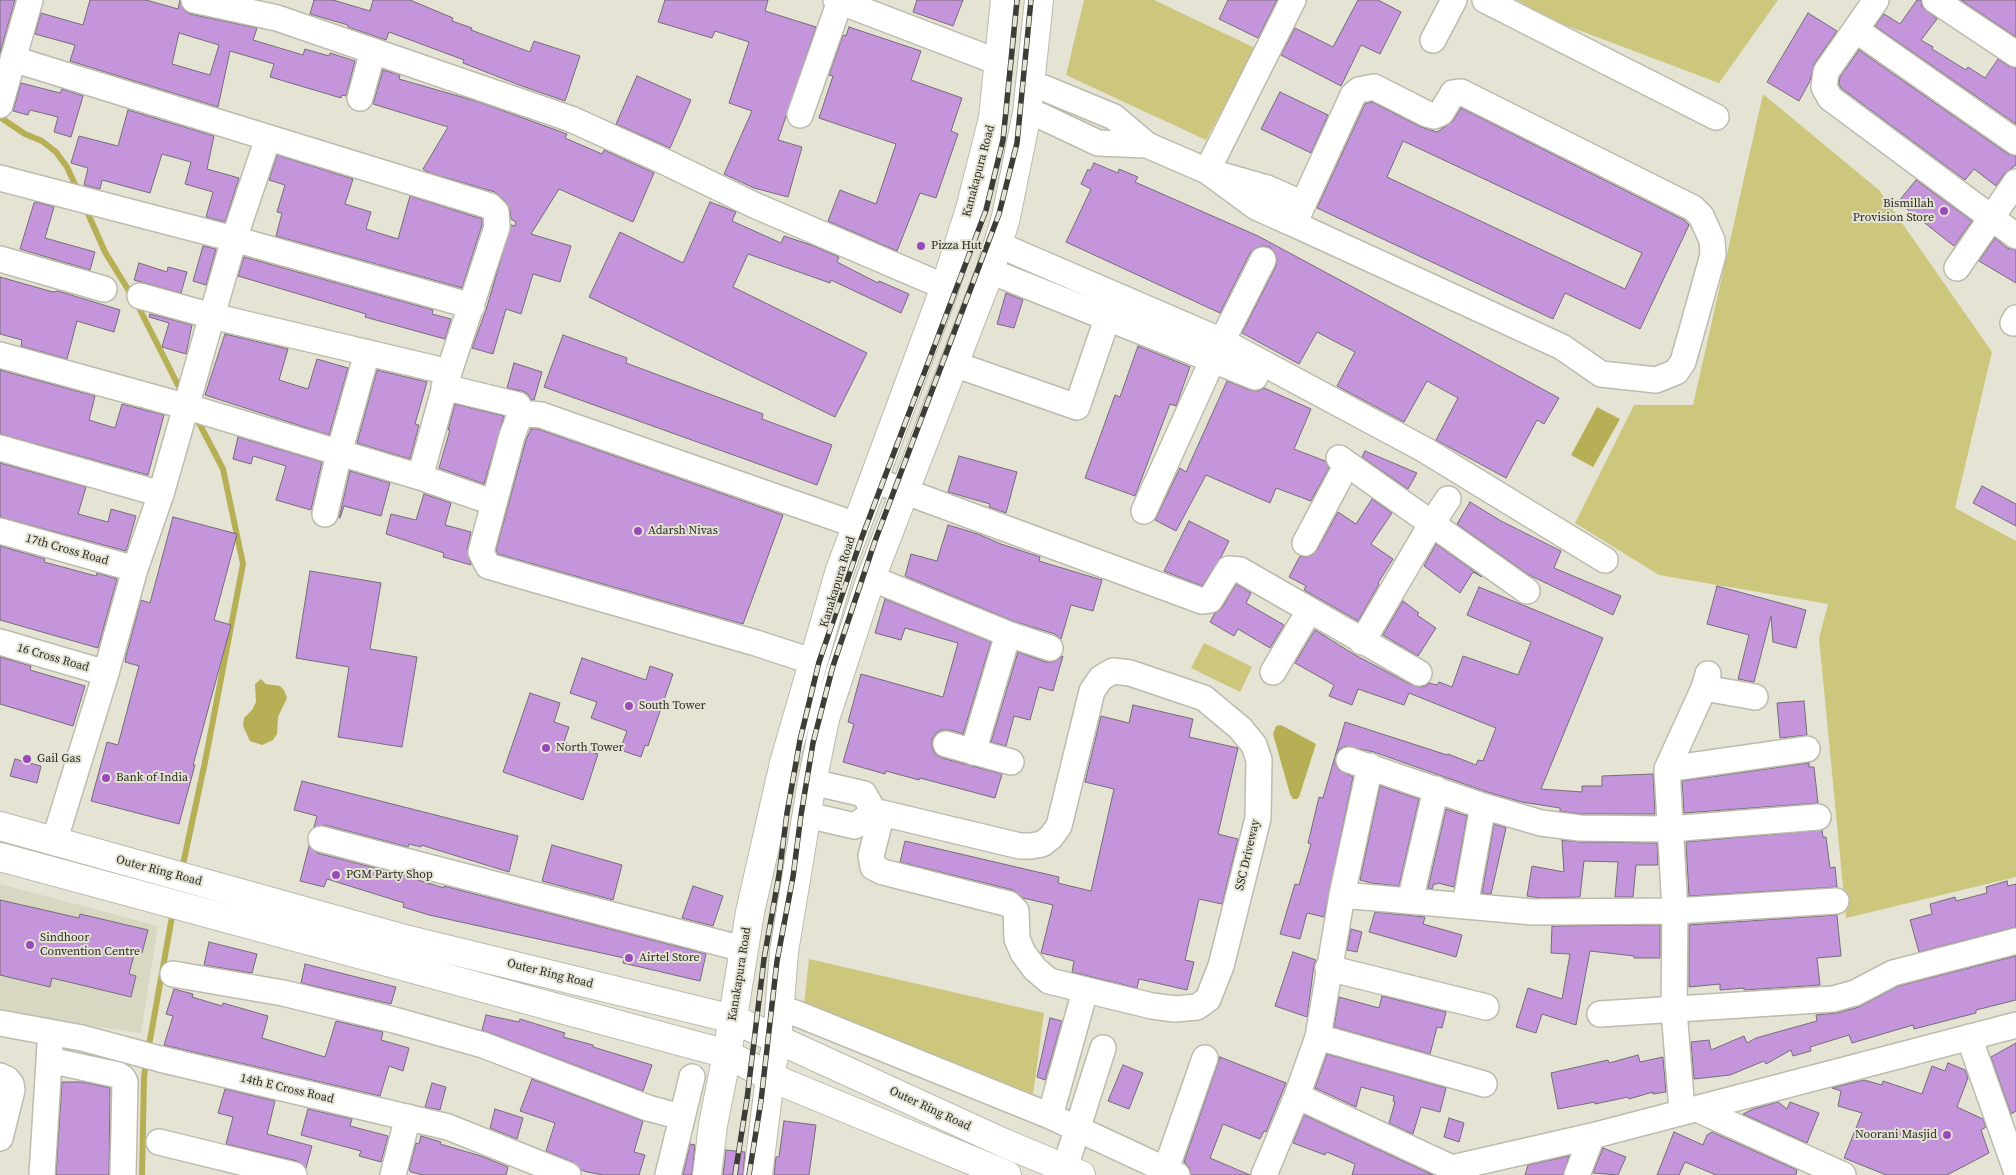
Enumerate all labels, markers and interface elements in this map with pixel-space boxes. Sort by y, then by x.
street label: Kanakapura Road [960,123,998,219]
place label: Bismillah Provision Store [1853,197,1934,225]
marker: Bismillah Provision Store [1938,205,1950,217]
place label: Pizza Hut [931,239,982,253]
marker: Pizza Hut [915,240,927,252]
place label: Adarsh Nivas [648,524,718,538]
marker: Adarsh Nivas [632,525,644,537]
street label: 17th Cross Road [24,531,110,569]
street label: Kanakapura Road [817,535,859,629]
street label: 16 Cross Road [15,641,91,675]
place label: South Tower [639,699,706,713]
marker: South Tower [623,700,635,712]
place label: North Tower [556,741,624,755]
marker: North Tower [540,742,552,754]
place label: Gail Gas [37,752,81,766]
marker: Gail Gas [21,753,33,765]
place label: Bank of India [116,771,188,785]
marker: Bank of India [100,772,112,784]
street label: SSC Driveway [1233,818,1263,892]
street label: Outer Ring Road [115,853,203,889]
place label: PGM Party Shop [346,868,433,882]
marker: PGM Party Shop [330,869,342,881]
street label: Kanakapura Road [725,926,755,1022]
place label: Sindhoor Convention Centre [40,931,140,959]
marker: Sindhoor Convention Centre [24,939,36,951]
place label: Airtel Store [639,951,700,965]
marker: Airtel Store [623,952,635,964]
street label: Outer Ring Road [505,956,595,992]
street label: 14th E Cross Road [239,1071,335,1107]
street label: Outer Ring Road [887,1084,973,1134]
place label: Noorani Masjid [1855,1128,1937,1142]
marker: Noorani Masjid [1941,1129,1953,1141]

